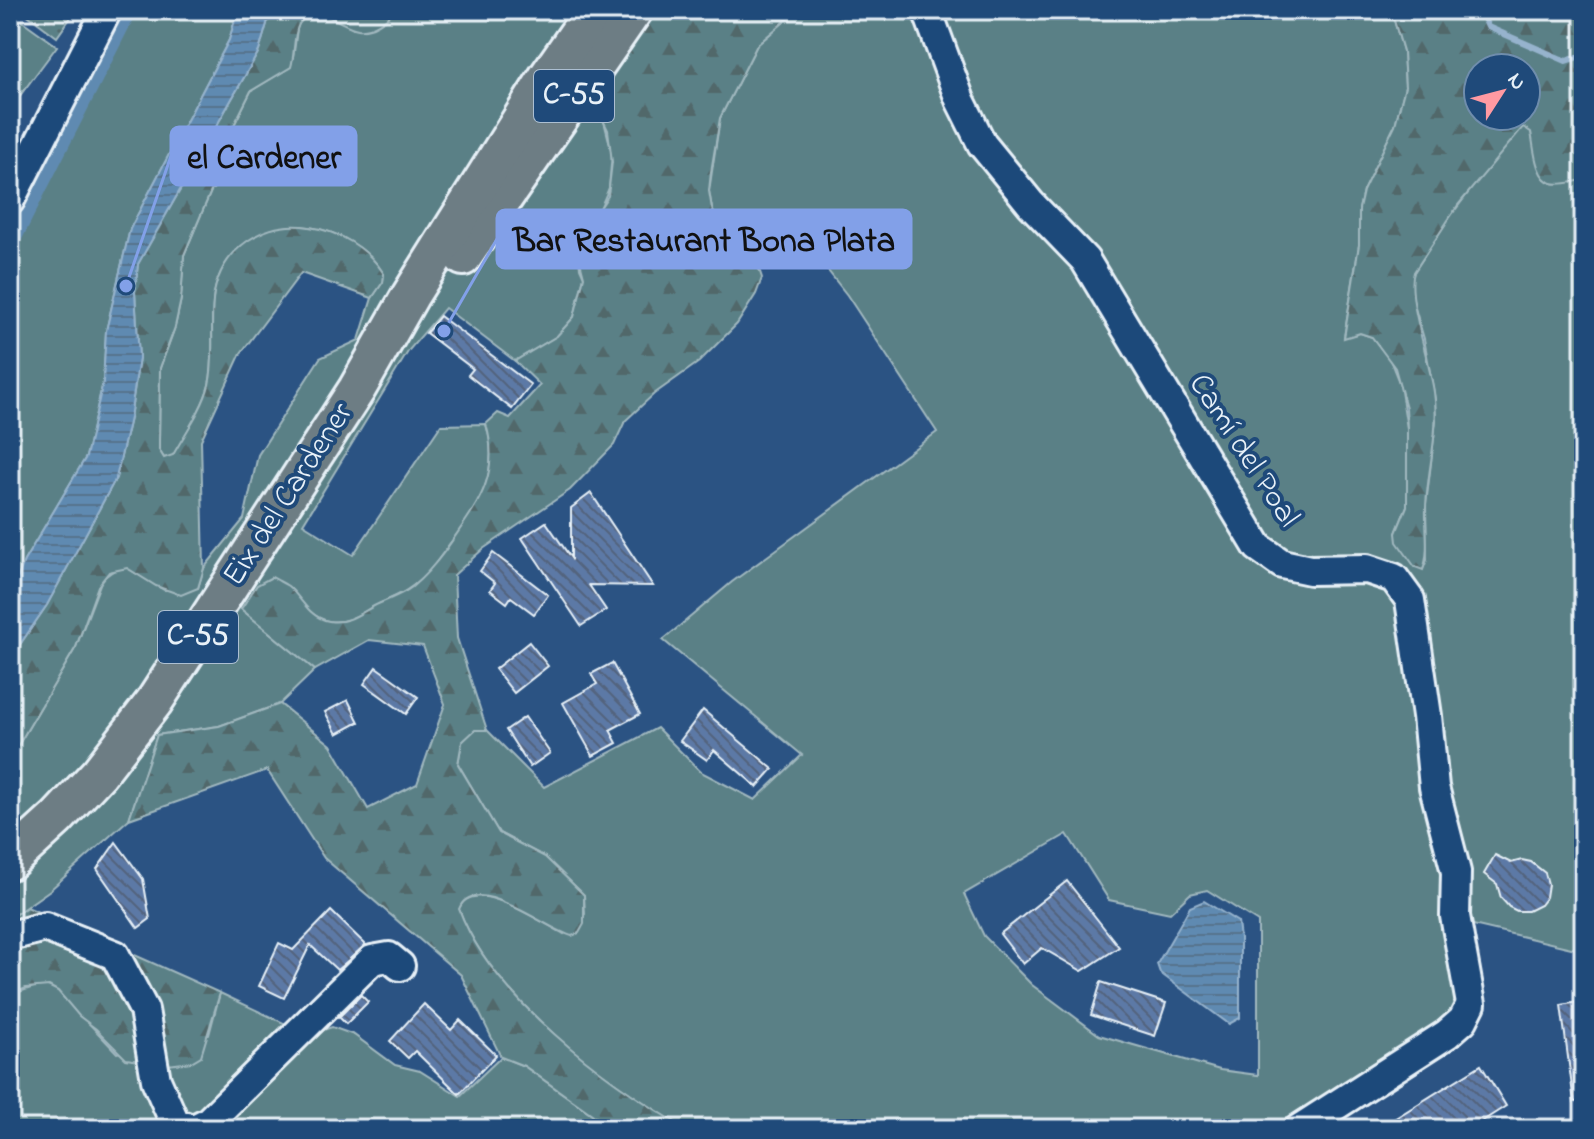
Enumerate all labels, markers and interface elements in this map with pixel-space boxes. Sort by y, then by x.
north arrow [1462,52,1542,132]
text: N [1498,67,1533,97]
road number: C-55 [534,70,614,122]
callout: el Cardener [171,127,356,185]
text: el Cardener [187,135,342,185]
callout: Bar Restaurant Bona Plata [497,210,911,268]
text: Bar Restaurant Bona Plata [511,218,895,268]
street label: Camí del Poal [1176,365,1310,537]
street label: Eix del Cardener [212,394,366,596]
road number: C-55 [158,611,238,663]

